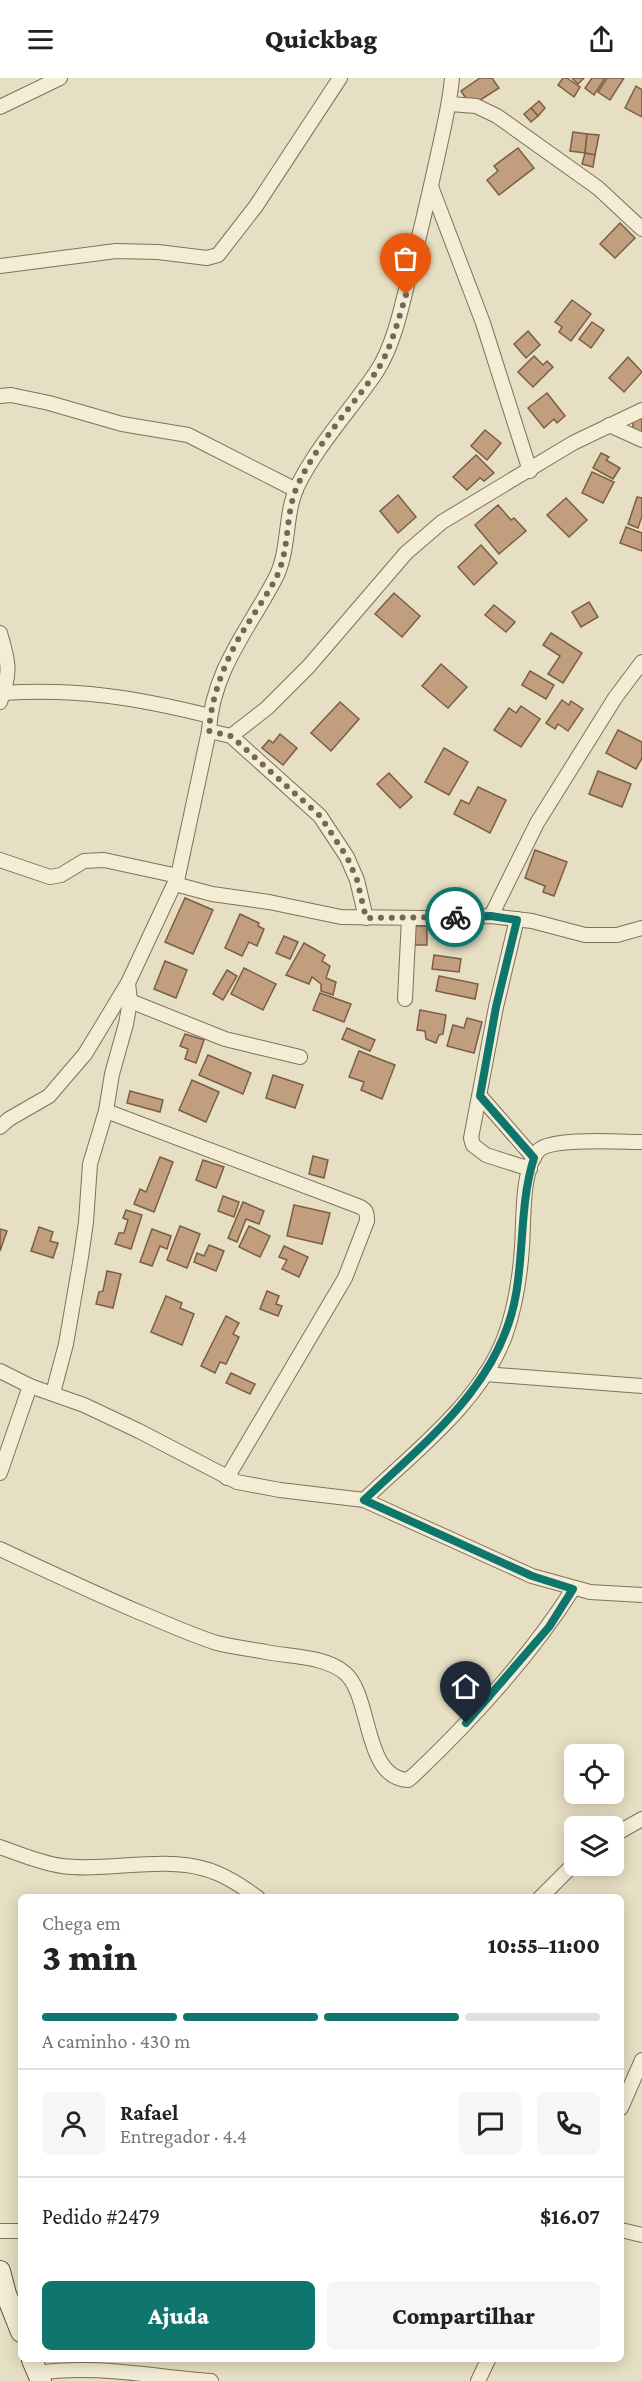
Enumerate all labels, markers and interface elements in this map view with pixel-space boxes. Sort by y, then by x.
icon: menu [24,23,57,56]
icon: share [585,23,618,56]
text: Quickbag [265,24,377,54]
pin [380,233,431,295]
icon: bag [389,242,422,275]
courier [425,887,485,947]
icon: bike [439,901,472,934]
pin [440,1661,491,1723]
icon: home [449,1670,482,1703]
map controls [564,1744,624,1876]
button: locate [564,1744,624,1804]
button: layers [564,1816,624,1876]
text: Chega em [42,1912,121,1934]
text: 10:55–11:00 [488,1933,600,1958]
text: 3 min [42,1935,137,1978]
text: A caminho · 430 m [42,2030,190,2052]
button: person [42,2092,105,2155]
button: chat [459,2092,522,2155]
button: phone [537,2092,600,2155]
text: Rafael [120,2100,178,2125]
text: Entregador · 4.4 [120,2125,247,2147]
text: Pedido #2479 [42,2204,160,2229]
text: $16.07 [540,2204,600,2229]
button: Ajuda [42,2281,315,2350]
button: Compartilhar [327,2281,600,2350]

